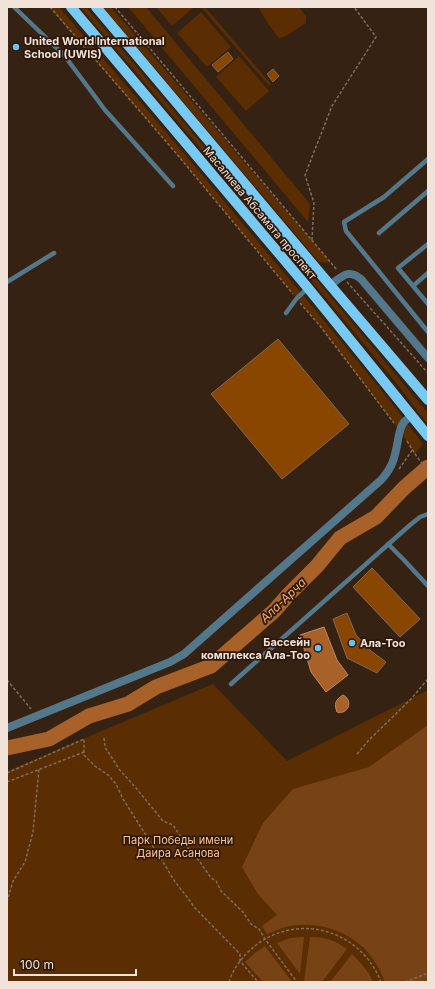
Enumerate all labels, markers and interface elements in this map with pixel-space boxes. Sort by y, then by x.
place label: United World International School (UWIS) [24,34,165,61]
marker: United World International School (UWIS) [11,42,21,52]
street label: Масалиева Абсамата проспект [200,144,320,283]
water label: Ала-Арча [256,575,309,626]
place label: Бассейн комплекса Ала-Тоо [201,635,310,662]
place label: Ала-Тоо [360,636,406,650]
marker: Ала-Тоо [347,638,357,648]
marker: Бассейн комплекса Ала-Тоо [313,643,323,653]
park label: Парк Победы имени Даира Асанова [123,833,233,860]
scale bar [14,951,136,977]
text: 100 m [20,957,54,972]

